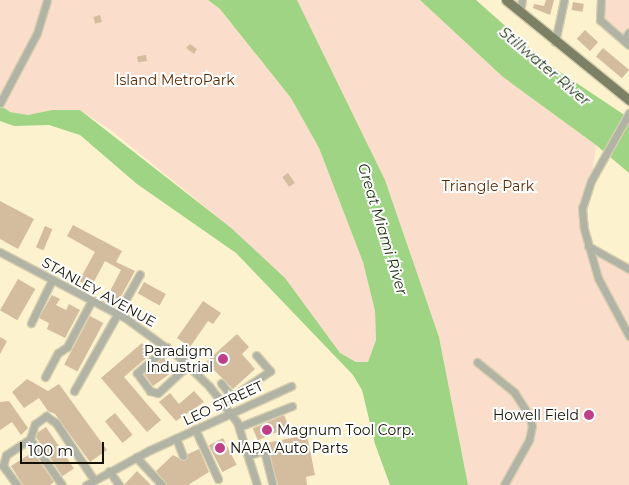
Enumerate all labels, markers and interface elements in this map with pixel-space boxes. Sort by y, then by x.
water label: Stillwater River [496,23,594,109]
park label: Island MetroPark [115,72,235,88]
water label: Great Miami River [354,161,412,297]
park label: Triangle Park [442,178,534,194]
street label: STANLEY AVENUE [39,254,159,330]
place label: Paradigm Industrial [144,343,213,376]
marker: Paradigm Industrial [217,353,229,365]
street label: LEO STREET [180,377,266,429]
place label: Howell Field [493,407,579,423]
marker: Howell Field [583,409,595,421]
place label: Magnum Tool Corp. [277,422,414,438]
marker: Magnum Tool Corp. [261,424,273,436]
scale bar [22,432,106,464]
place label: NAPA Auto Parts [230,440,348,456]
text: 100 m [28,441,73,460]
marker: NAPA Auto Parts [214,442,226,454]

